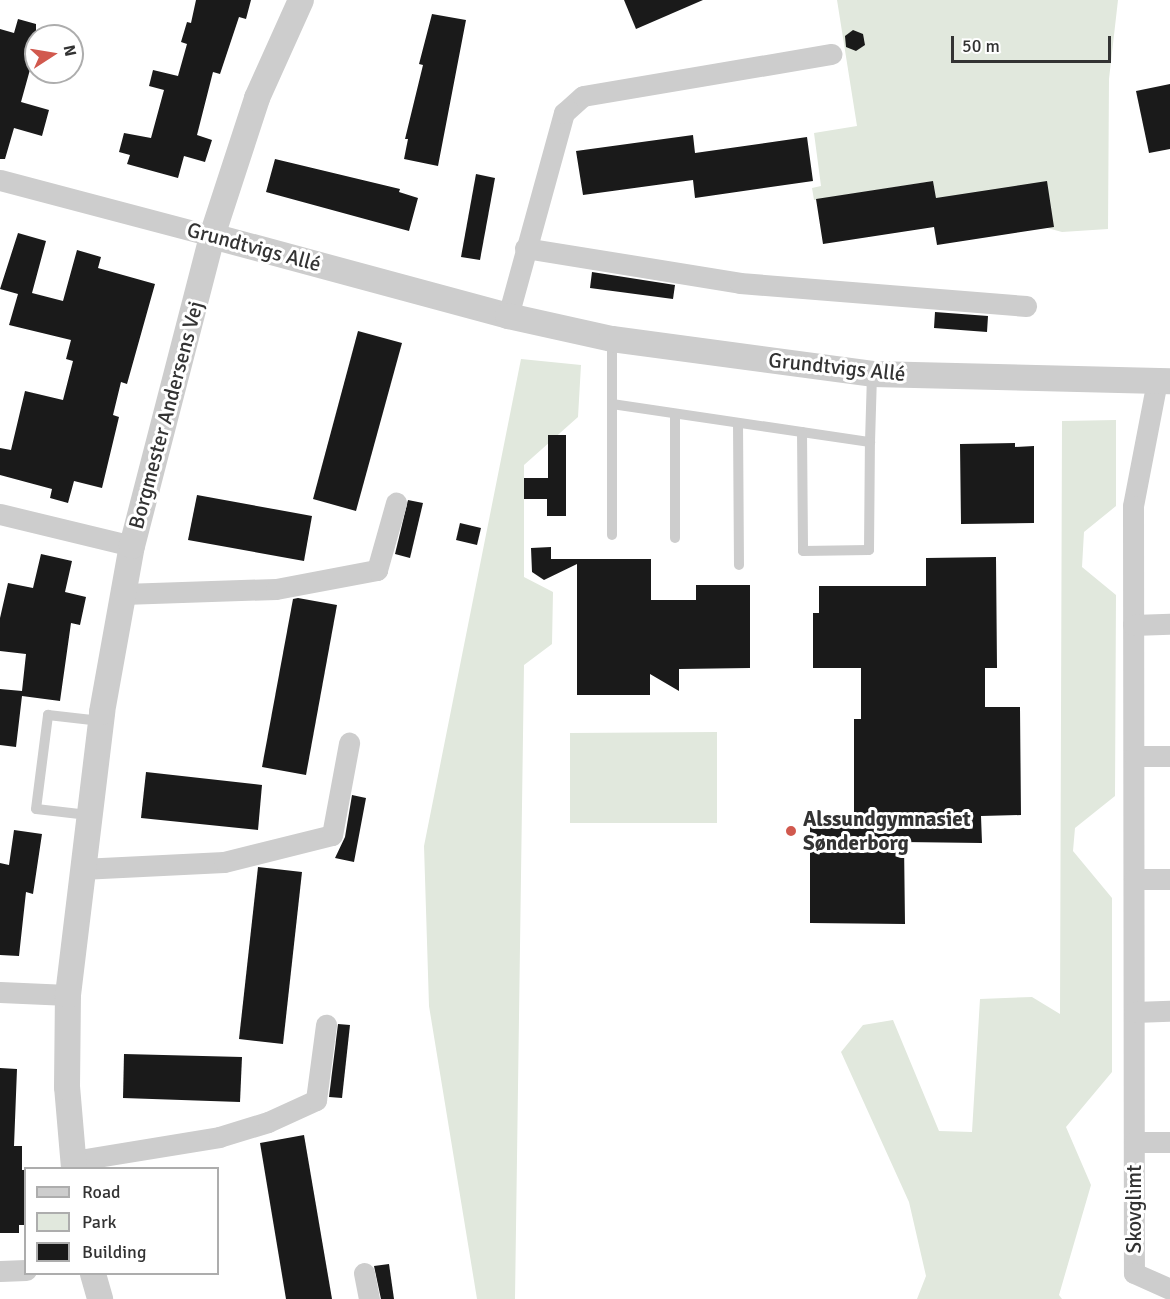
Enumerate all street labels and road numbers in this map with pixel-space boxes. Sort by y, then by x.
street label: Grundtvigs Allé [184,217,324,277]
street label: Borgmester Andersens Vej [123,298,209,532]
street label: Grundtvigs Allé [767,347,907,387]
street label: Skovglimt [1121,1165,1147,1253]

